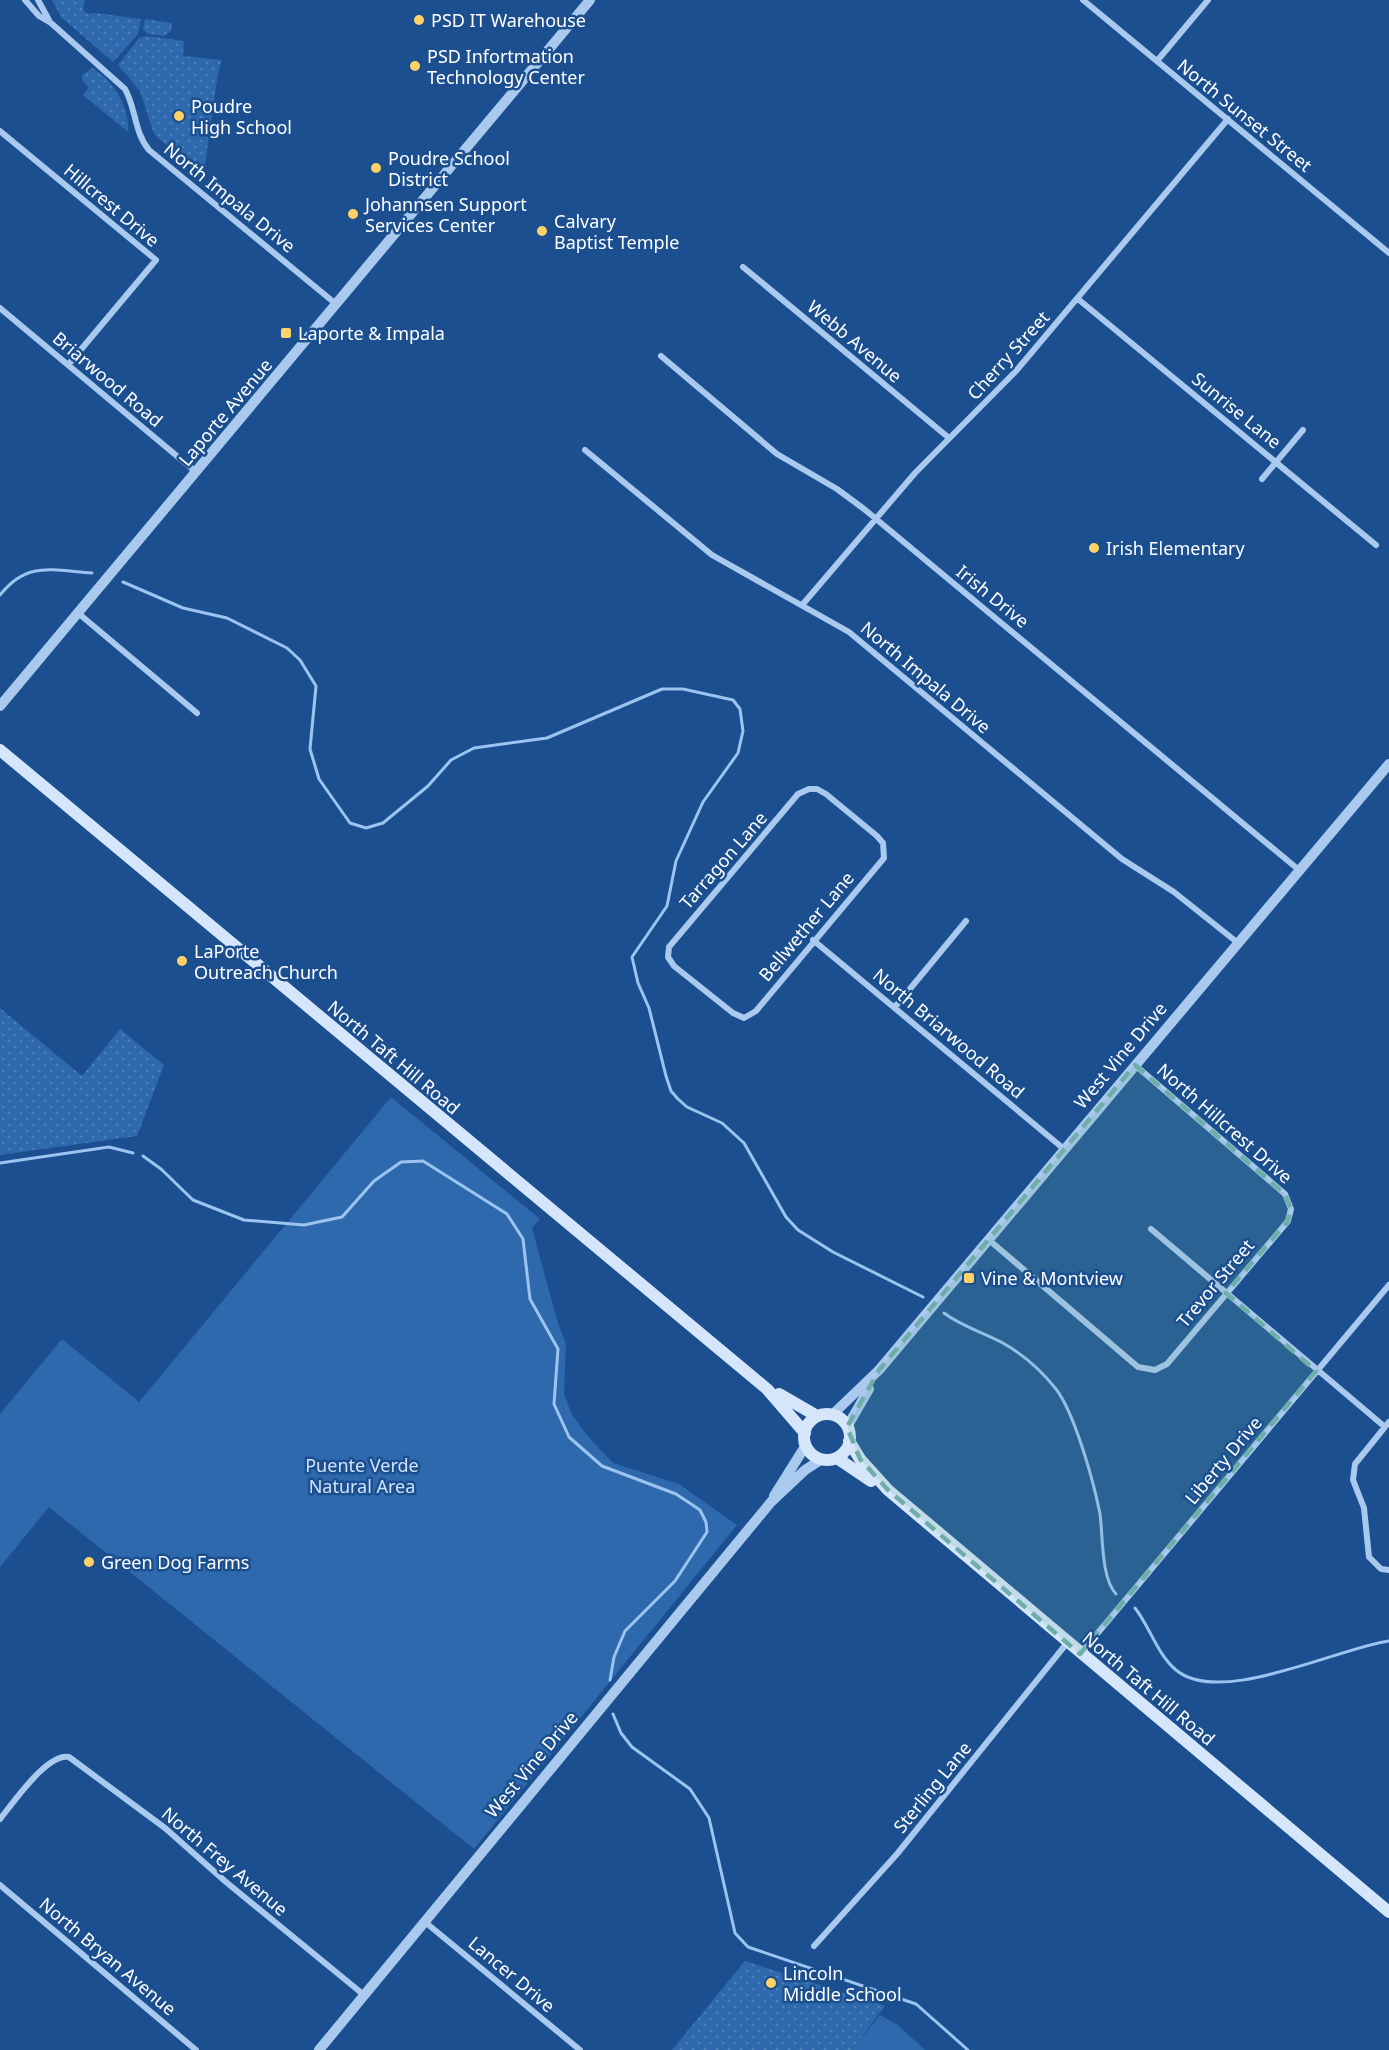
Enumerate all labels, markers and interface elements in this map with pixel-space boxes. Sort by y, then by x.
place label: PSD IT Warehouse [431,8,586,32]
marker: PSD IT Warehouse [412,13,426,27]
place label: PSD Infortmation Technology Center [427,44,585,89]
street label: North Sunset Street [1173,53,1318,177]
marker: PSD Infortmation Technology Center [408,59,422,73]
place label: Poudre High School [191,94,292,139]
marker: Poudre High School [172,109,186,123]
street label: North Impala Drive [159,137,301,257]
place label: Poudre School District [388,146,510,191]
street label: Hillcrest Drive [59,158,165,252]
marker: Poudre School District [369,161,383,175]
place label: Johannsen Support Services Center [363,192,527,237]
marker: Johannsen Support Services Center [346,207,360,221]
place label: Calvary Baptist Temple [554,209,679,254]
marker: Calvary Baptist Temple [535,224,549,238]
street label: Webb Avenue [803,294,907,388]
street label: Cherry Street [962,305,1055,405]
place label: Laporte & Impala [298,321,445,345]
street label: Briarwood Road [48,326,168,432]
marker: Laporte & Impala [279,326,293,340]
street label: Laporte Avenue [173,353,277,471]
street label: Sunrise Lane [1187,367,1287,453]
place label: Irish Elementary [1106,536,1246,560]
marker: Irish Elementary [1087,541,1101,555]
street label: Irish Drive [952,559,1034,633]
street label: North Impala Drive [856,616,996,738]
street label: Tarragon Lane [674,806,772,914]
street label: Bellwether Lane [753,866,859,986]
place label: LaPorte Outreach Church [194,939,338,984]
marker: LaPorte Outreach Church [175,954,189,968]
street label: North Briarwood Road [868,963,1030,1103]
street label: North Taft Hill Road [323,995,465,1119]
street label: West Vine Drive [1068,997,1172,1113]
street label: North Hillcrest Drive [1152,1058,1298,1188]
street label: Trevor Street [1171,1233,1259,1332]
place label: Vine & Montview [981,1266,1123,1290]
marker: Vine & Montview [962,1271,976,1285]
street label: Liberty Drive [1179,1411,1267,1509]
park label: Puente Verde Natural Area [305,1453,419,1498]
place label: Green Dog Farms [101,1550,249,1574]
marker: Green Dog Farms [82,1555,96,1569]
street label: North Taft Hill Road [1078,1626,1220,1750]
street label: West Vine Drive [479,1706,583,1822]
street label: Sterling Lane [888,1736,976,1838]
street label: North Frey Avenue [157,1801,293,1921]
street label: North Bryan Avenue [35,1892,181,2020]
street label: Lancer Drive [464,1931,560,2017]
place label: Lincoln Middle School [783,1961,902,2006]
marker: Lincoln Middle School [764,1976,778,1990]

